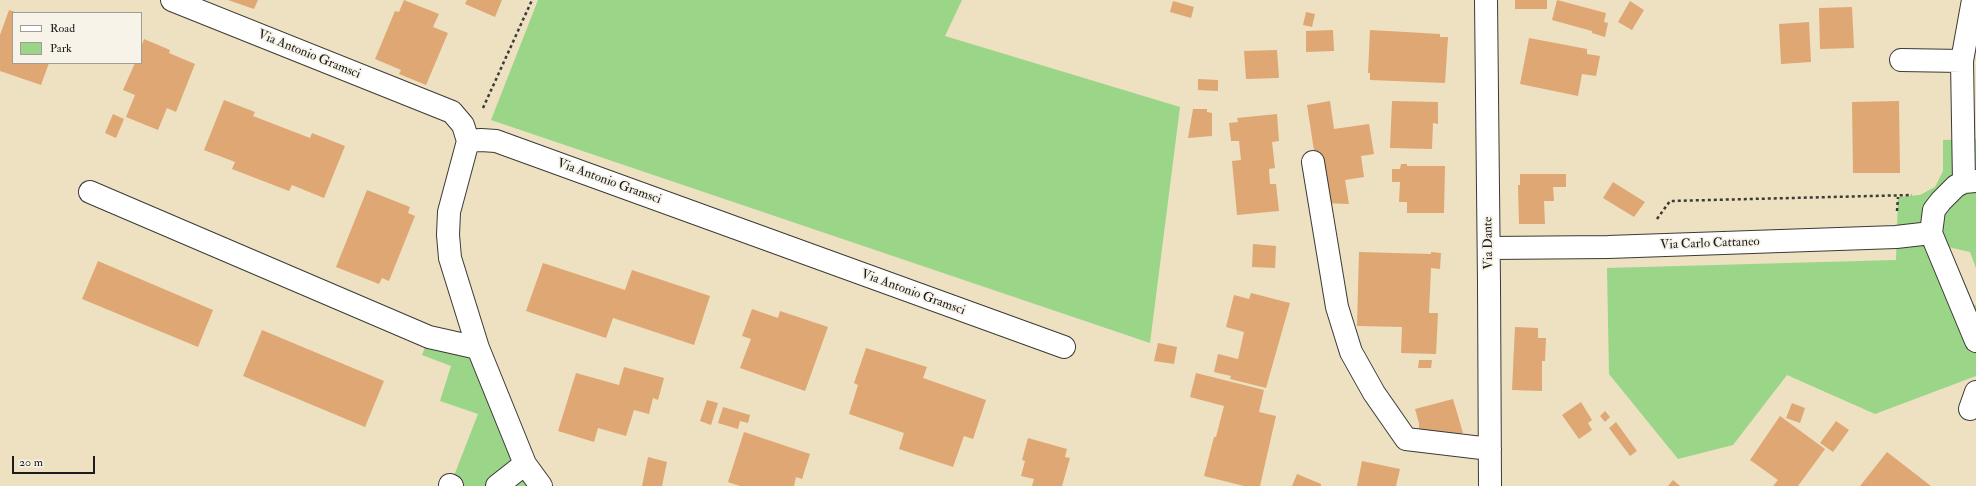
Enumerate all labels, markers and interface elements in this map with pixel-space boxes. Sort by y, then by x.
legend [12,12,142,64]
text: Road [50,21,75,36]
street label: Via Antonio Gramsci [255,27,363,83]
text: Park [50,41,72,56]
street label: Via Antonio Gramsci [555,156,663,208]
street label: Via Dante [1481,216,1497,270]
street label: Via Carlo Cattaneo [1660,234,1760,254]
street label: Via Antonio Gramsci [859,267,967,319]
scale bar [14,448,97,474]
text: 20 m [19,455,43,470]

